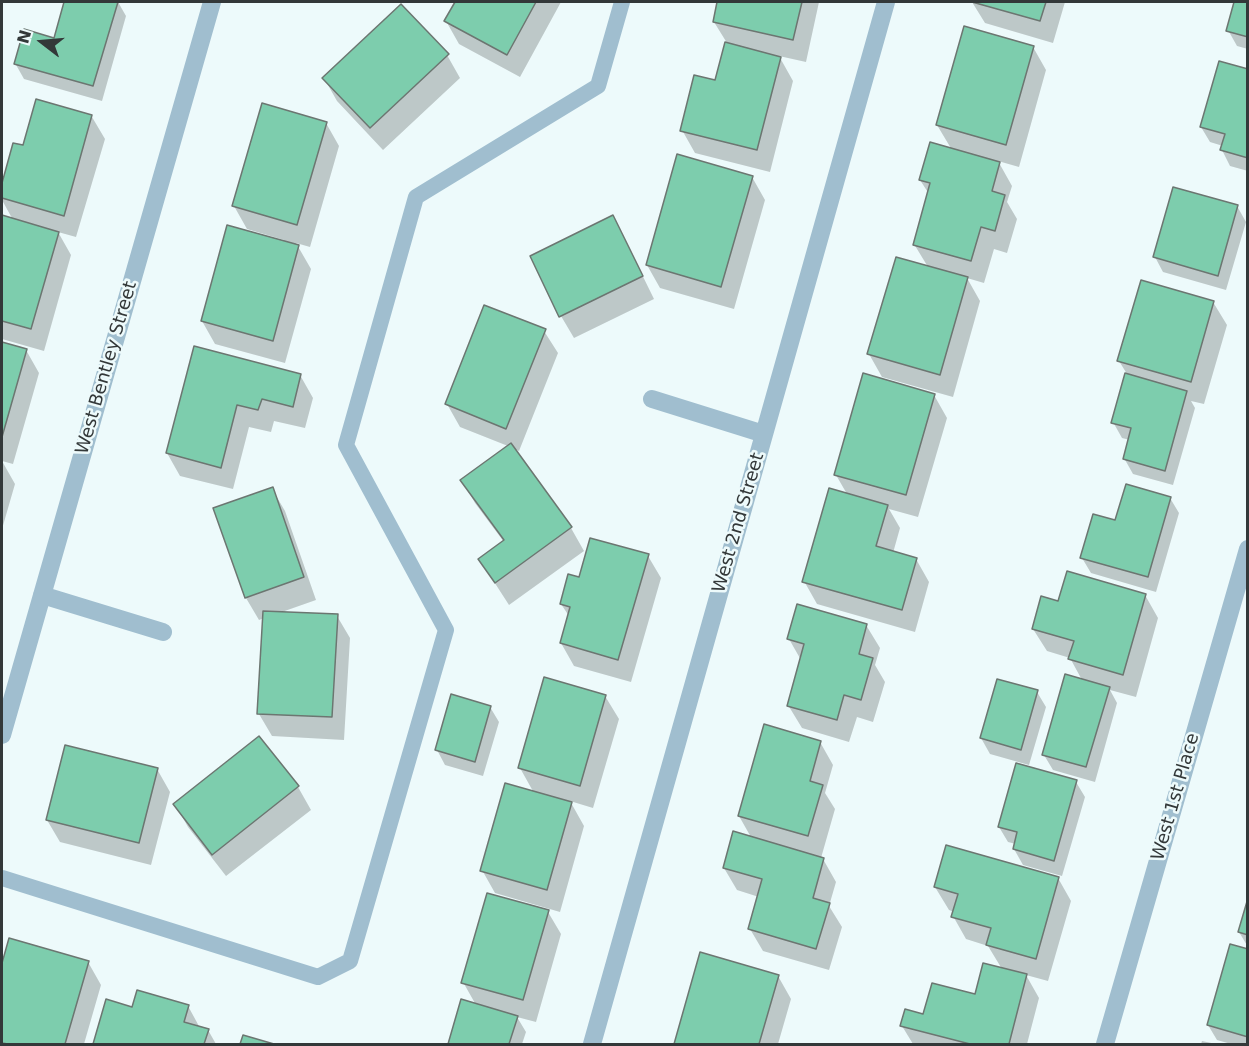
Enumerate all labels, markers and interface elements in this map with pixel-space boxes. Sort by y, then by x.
north arrow [12,12,72,72]
text: N [13,28,35,46]
street label: West Bentley Street [72,279,142,457]
street label: West 2nd Street [709,450,769,596]
street label: West 1st Place [1148,731,1204,863]

